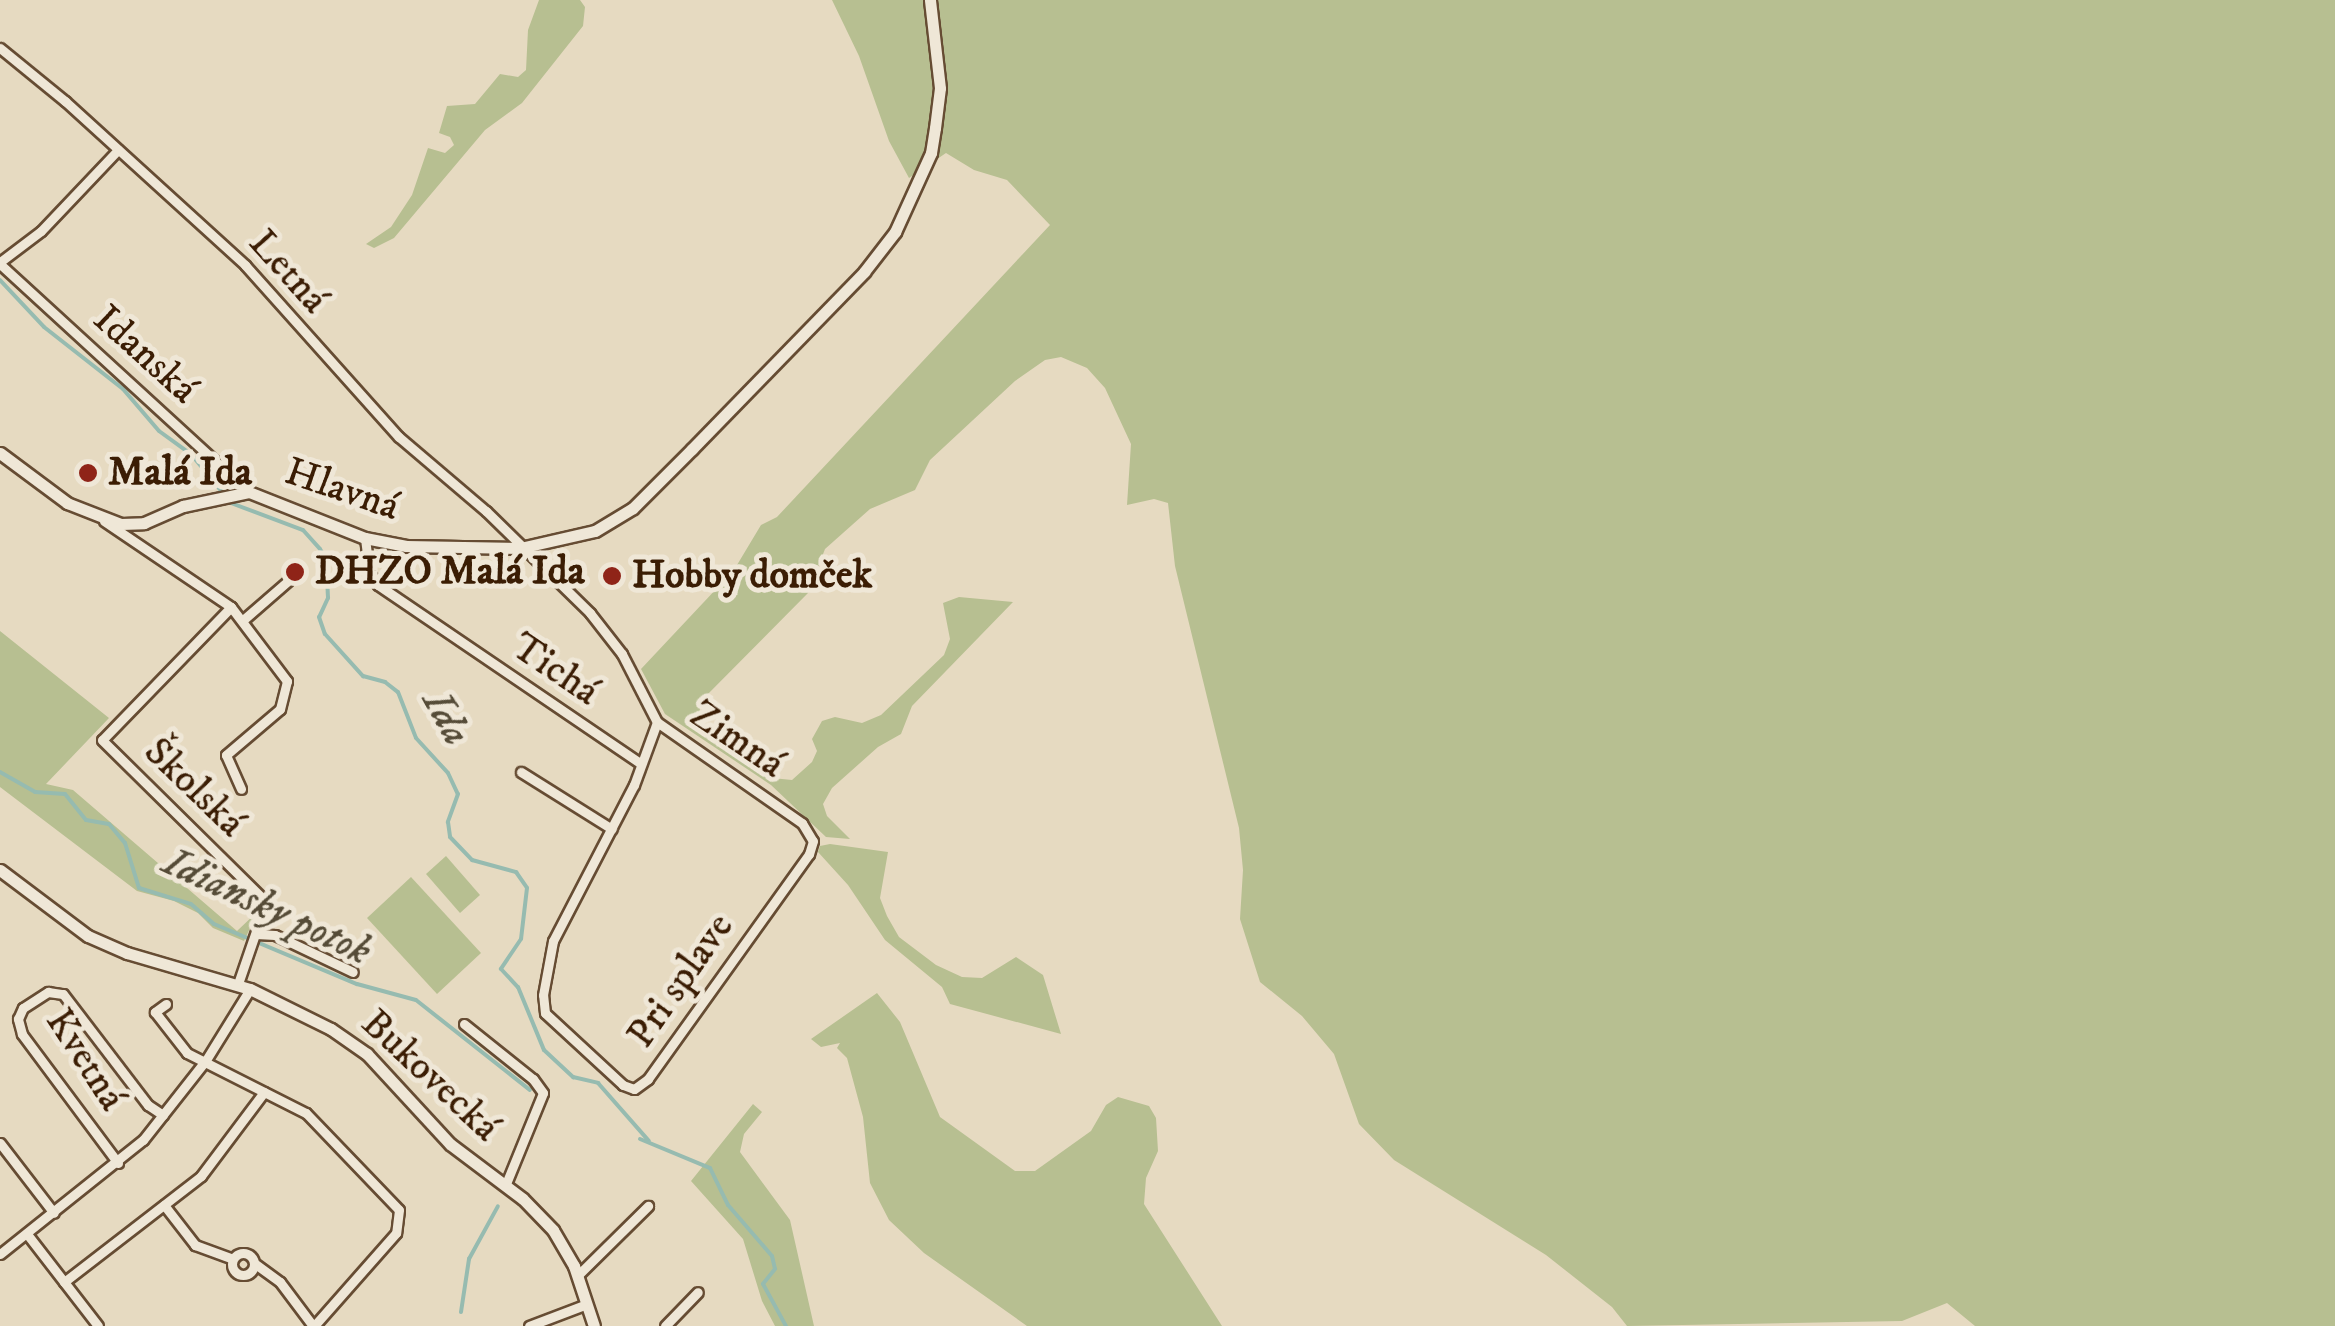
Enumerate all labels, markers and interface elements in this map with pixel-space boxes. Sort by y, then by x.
street label: Letná [238,220,338,324]
street label: Idanská [83,296,207,414]
street label: Hlavná [278,448,406,532]
place label: Malá Ida [108,449,252,497]
marker: Malá Ida [77,462,99,484]
place label: DHZO Malá Ida [315,548,585,596]
place label: Hobby domček [632,552,872,600]
marker: DHZO Malá Ida [284,561,306,583]
marker: Hobby domček [601,565,623,587]
street label: Tichá [502,623,608,717]
water label: Ida [411,682,481,754]
street label: Zimná [680,691,794,789]
street label: Školská [133,728,255,848]
water label: Idiansky potok [155,837,379,977]
street label: Pri splave [617,905,745,1057]
street label: Kvetná [34,1000,136,1120]
street label: Bukovecká [351,1000,509,1152]

